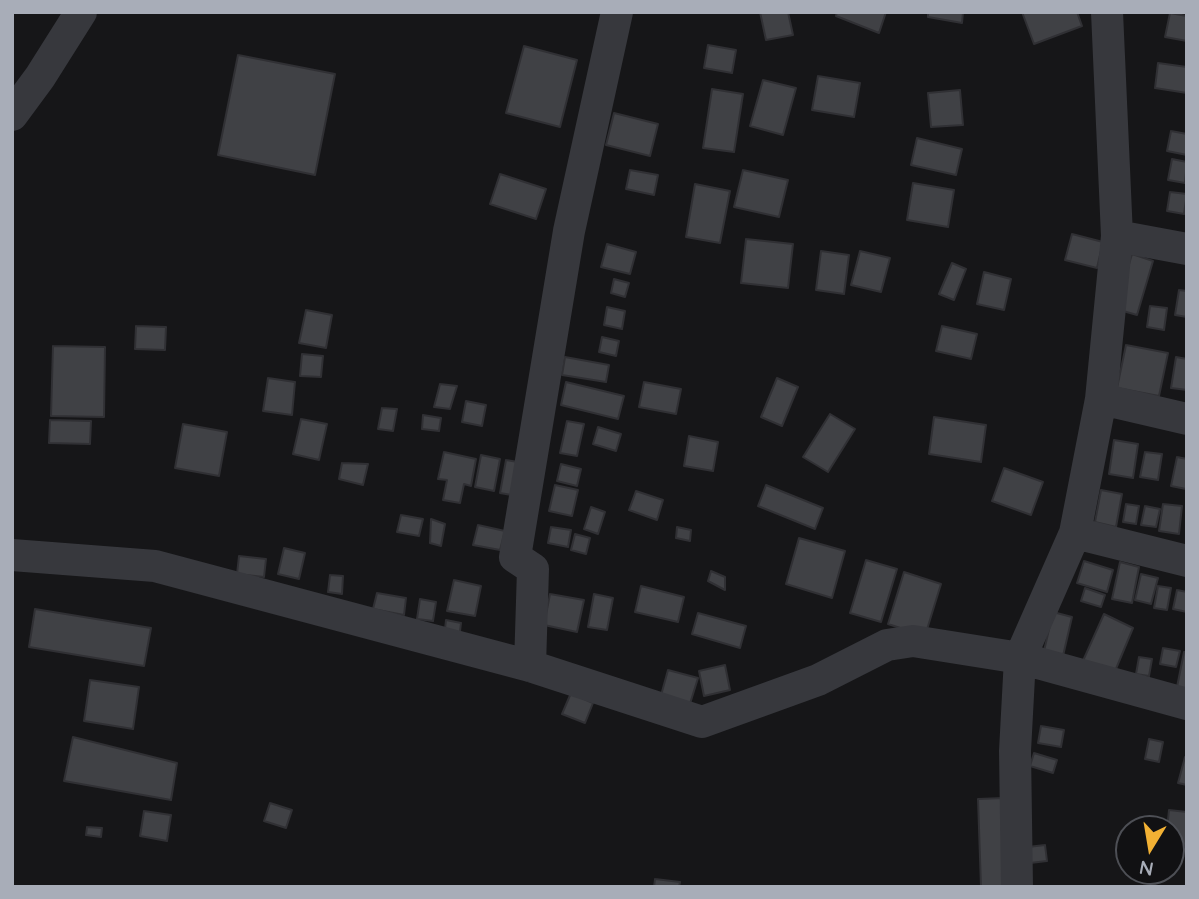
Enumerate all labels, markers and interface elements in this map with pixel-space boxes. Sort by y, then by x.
north arrow [1115,815,1185,885]
text: N [1137,856,1156,882]

